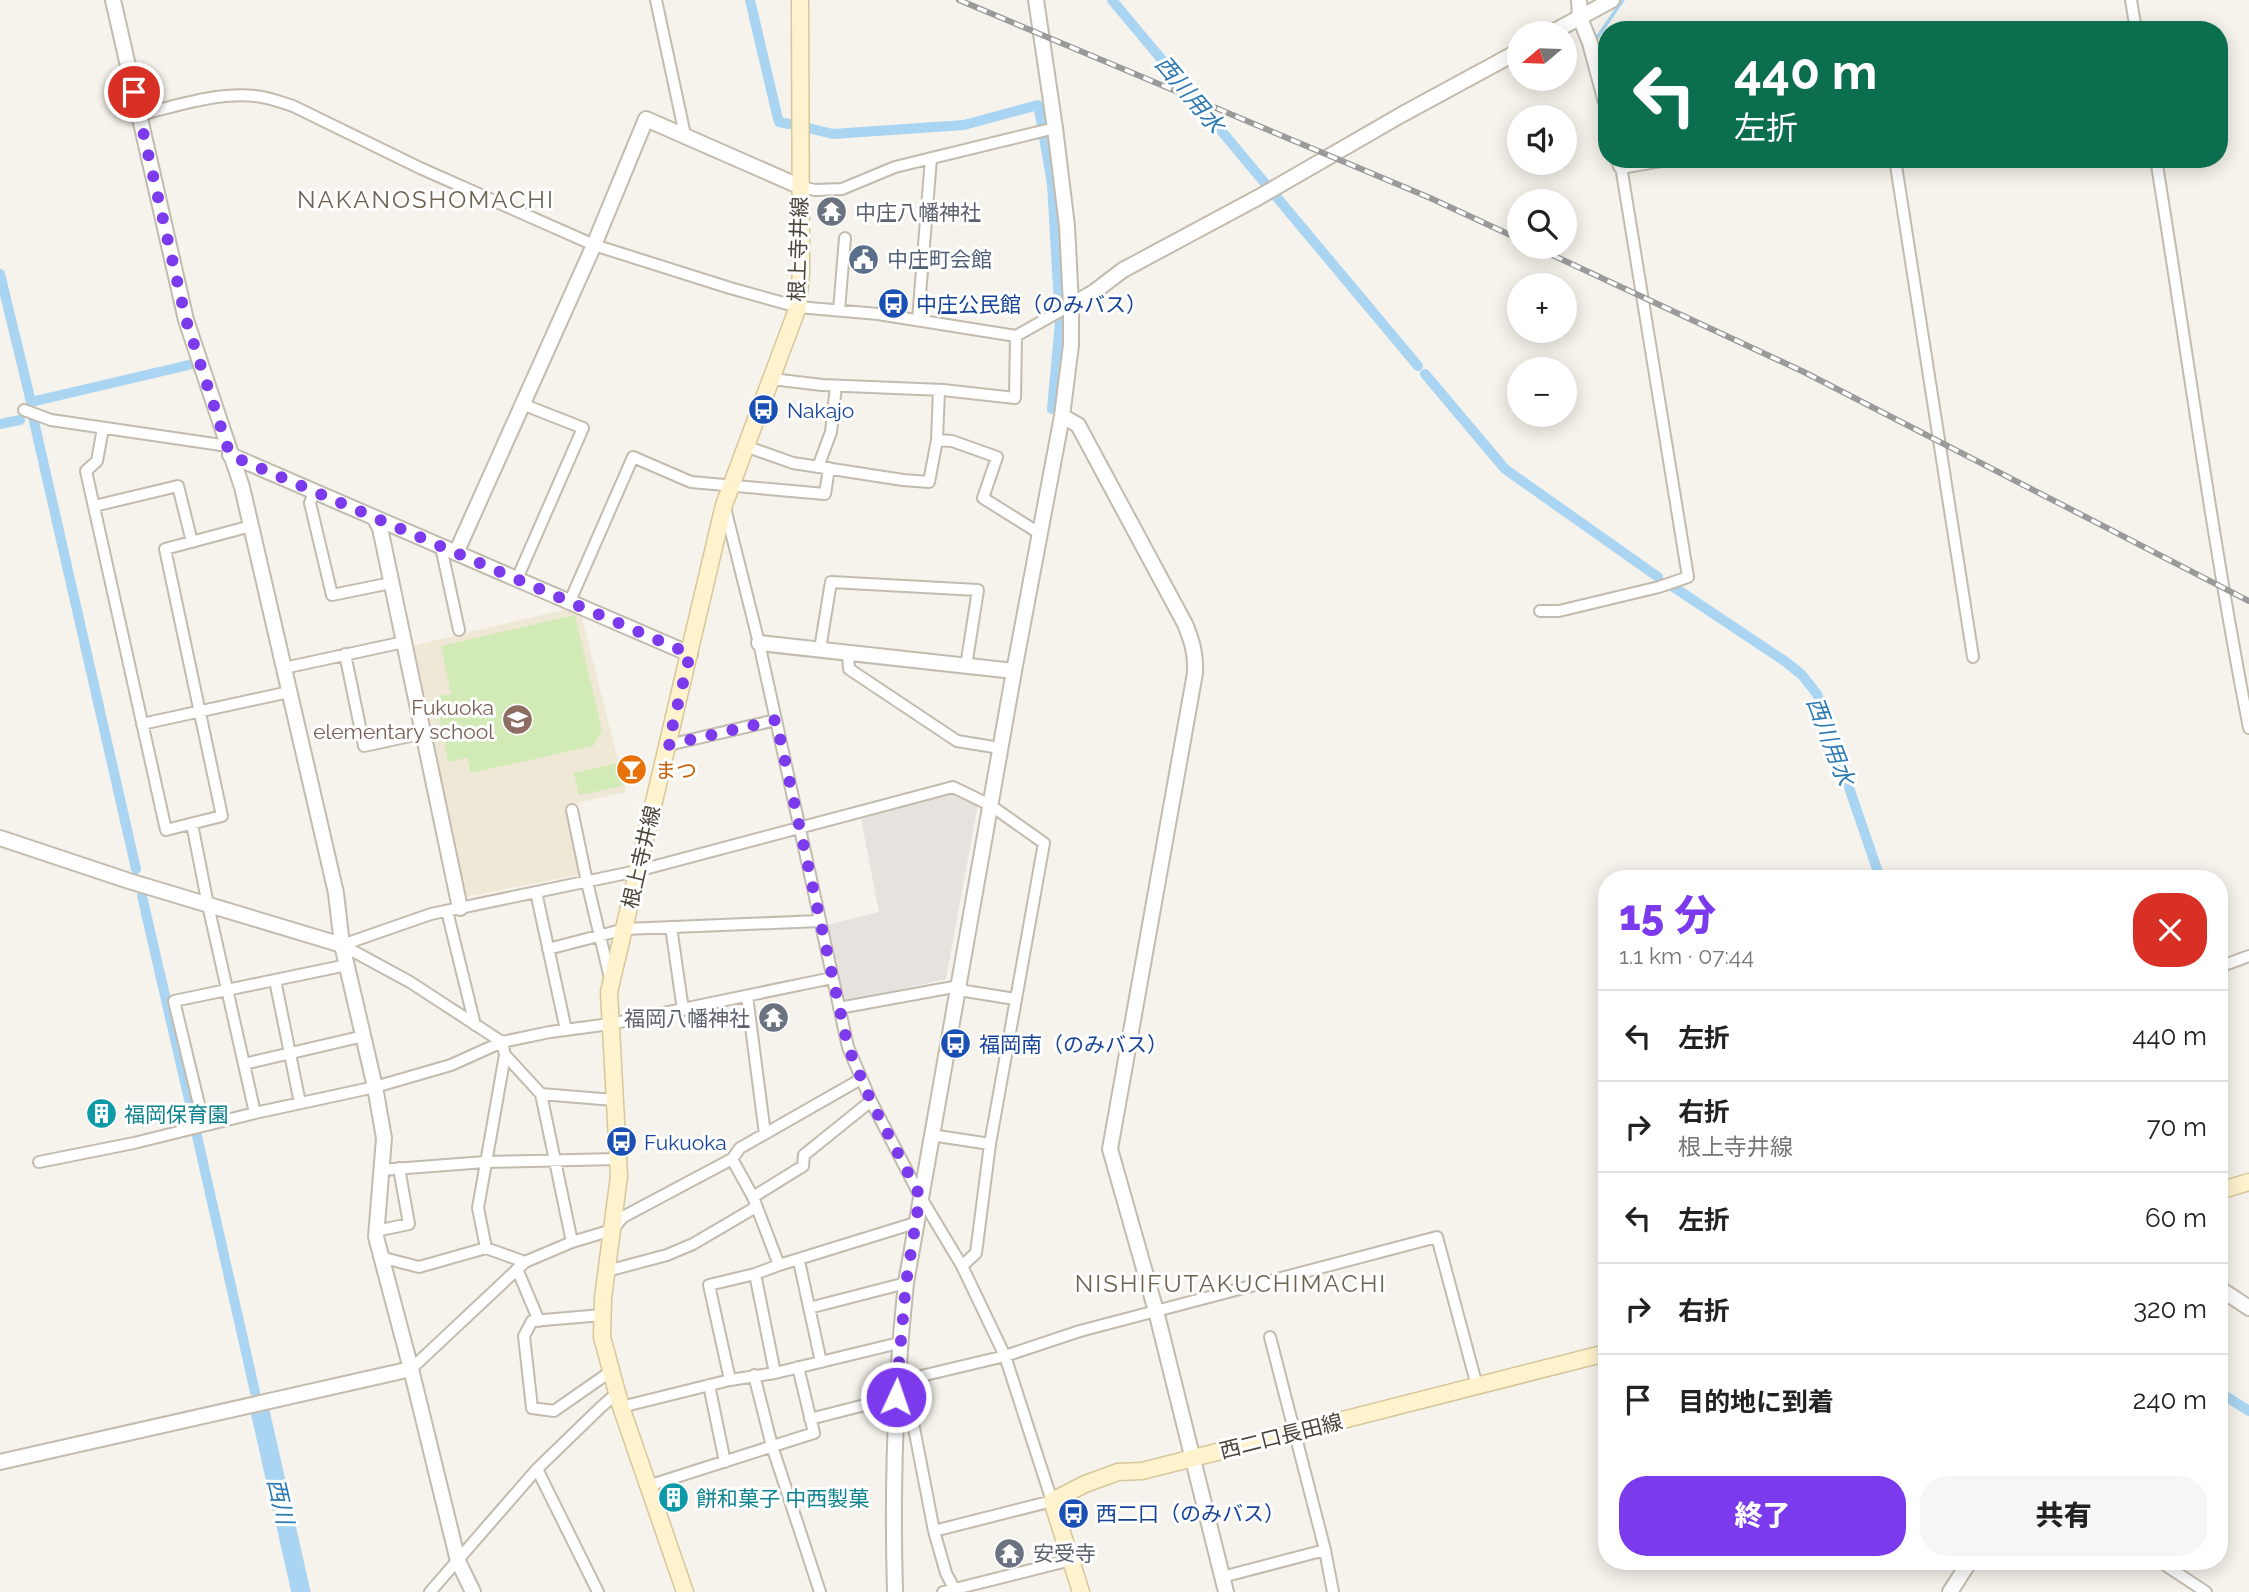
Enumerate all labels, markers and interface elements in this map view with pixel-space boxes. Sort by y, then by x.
north arrow [1507,21,1577,91]
map controls [1507,21,1577,427]
text: 440 m [1734,43,1877,100]
icon: left [1619,49,1710,140]
water label: 西川用水 [1150,50,1232,140]
pin [104,62,164,122]
icon: arrive [115,73,153,111]
button: sound [1507,105,1577,175]
text: 左折 [1734,109,1798,146]
district label: NAKANOSHOMACHI [297,185,555,214]
button: search [1507,189,1577,259]
temple icon: 中庄八幡神社 [815,195,849,229]
street label: 根上寺井線 [784,196,812,302]
place label: 中庄八幡神社 [855,200,981,225]
public building icon: 中庄町会館 [847,242,881,276]
place label: 中庄町会館 [887,247,992,272]
button: + [1507,273,1577,343]
bus stop icon: 中庄公民館（のみバス） [876,287,910,321]
place label: 中庄公民館（のみバス） [916,292,1147,317]
button: − [1507,357,1577,427]
bus stop icon: Nakajo [747,393,781,427]
place label: Nakajo [787,398,854,423]
water label: 西川用水 [1802,693,1861,792]
place label: Fukuoka elementary school [313,695,494,744]
school or university icon: Fukuoka elementary school [500,702,534,736]
bar icon: まつ [615,753,649,787]
place label: まつ [655,758,697,783]
street label: 根上寺井線 [617,803,665,911]
text: 15 分 [1619,891,1716,940]
button: close [2133,893,2207,967]
text: 1.1 km · 07:44 [1619,942,1754,969]
temple icon: 福岡八幡神社 [756,1001,790,1035]
place label: 福岡八幡神社 [624,1006,750,1031]
icon: left [1619,1017,1657,1055]
text: 440 m [2132,1021,2207,1051]
text: 左折 [1678,1023,1730,1053]
bus stop icon: 福岡南（のみバス） [939,1027,973,1061]
place label: 福岡南（のみバス） [979,1032,1168,1057]
building icon: 福岡保育園 [84,1097,118,1131]
text: 右折 [1678,1097,1730,1127]
place label: 福岡保育園 [124,1102,229,1127]
icon: right [1619,1108,1657,1146]
text: 70 m [2147,1112,2207,1142]
bus stop icon: Fukuoka [604,1125,638,1159]
place label: Fukuoka [644,1130,727,1155]
text: 根上寺井線 [1678,1133,1793,1160]
icon: left [1619,1199,1657,1237]
text: 60 m [2145,1203,2207,1233]
text: 左折 [1678,1205,1730,1235]
district label: NISHIFUTAKUCHIMACHI [1075,1269,1387,1298]
icon: right [1619,1290,1657,1328]
text: 320 m [2133,1294,2207,1324]
text: 右折 [1678,1296,1730,1326]
position arrow [859,1360,933,1434]
icon: arrive [1619,1381,1657,1419]
text: 240 m [2133,1385,2207,1415]
text: 目的地に到着 [1678,1387,1834,1417]
street label: 西二口長田線 [1217,1409,1345,1463]
water label: 西川 [263,1476,300,1529]
button: 終了 [1619,1476,1906,1556]
button: 共有 [1920,1476,2207,1556]
building icon: 餅和菓子 中西製菓 [656,1481,690,1515]
place label: 餅和菓子 中西製菓 [696,1486,869,1511]
bus stop icon: 西二口（のみバス） [1056,1496,1090,1530]
place label: 西二口（のみバス） [1096,1501,1285,1526]
temple icon: 安受寺 [993,1536,1027,1570]
place label: 安受寺 [1033,1541,1096,1566]

